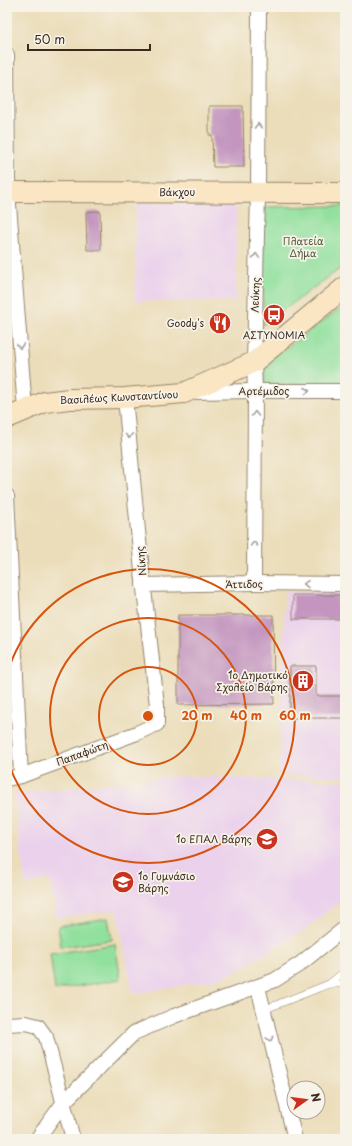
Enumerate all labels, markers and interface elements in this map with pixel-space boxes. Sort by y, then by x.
scale bar [28,26,150,52]
text: 50 m [34,30,65,48]
one-way arrow [254,123,262,129]
street label: Βάκχου [159,184,195,199]
park label: Πλατεία Δήμα [282,233,324,260]
one-way arrow [252,253,261,259]
street label: Λεύκης [246,277,263,313]
bus stop icon: ΑΣΤΥΝΟΜΙΑ [261,302,287,328]
restaurant icon: Goody's [207,310,233,336]
place label: Goody's [167,315,204,331]
place label: ΑΣΤΥΝΟΜΙΑ [243,327,306,342]
one-way arrow [16,343,25,349]
street label: Αρτέμιδος [239,383,289,398]
street label: Βασιλέως Κωνσταντίνου [59,386,179,407]
one-way arrow [304,387,310,395]
one-way arrow [251,411,259,417]
one-way arrow [124,433,133,439]
one-way arrow [250,541,258,547]
street label: Νίκης [132,546,149,576]
street label: Άττιδος [225,576,263,591]
one-way arrow [303,580,309,588]
place label: 1ο Δημοτικό Σχολείο Βάρης [216,667,288,695]
building icon: 1ο Δημοτικό Σχολείο Βάρης [290,668,316,694]
text: 20 m [181,706,213,724]
text: 40 m [230,706,262,724]
text: 60 m [279,706,311,724]
centre of rings [141,709,155,723]
street label: Παπαφώτη [54,736,110,769]
school or university icon: 1ο ΕΠΑΛ Βάρης [254,826,280,852]
place label: 1ο ΕΠΑΛ Βάρης [176,831,252,847]
place label: 1ο Γυμνάσιο Βάρης [138,868,196,896]
school or university icon: 1ο Γυμνάσιο Βάρης [110,869,136,895]
one-way arrow [266,1036,274,1042]
north arrow [286,1080,326,1120]
text: N [307,1091,326,1104]

